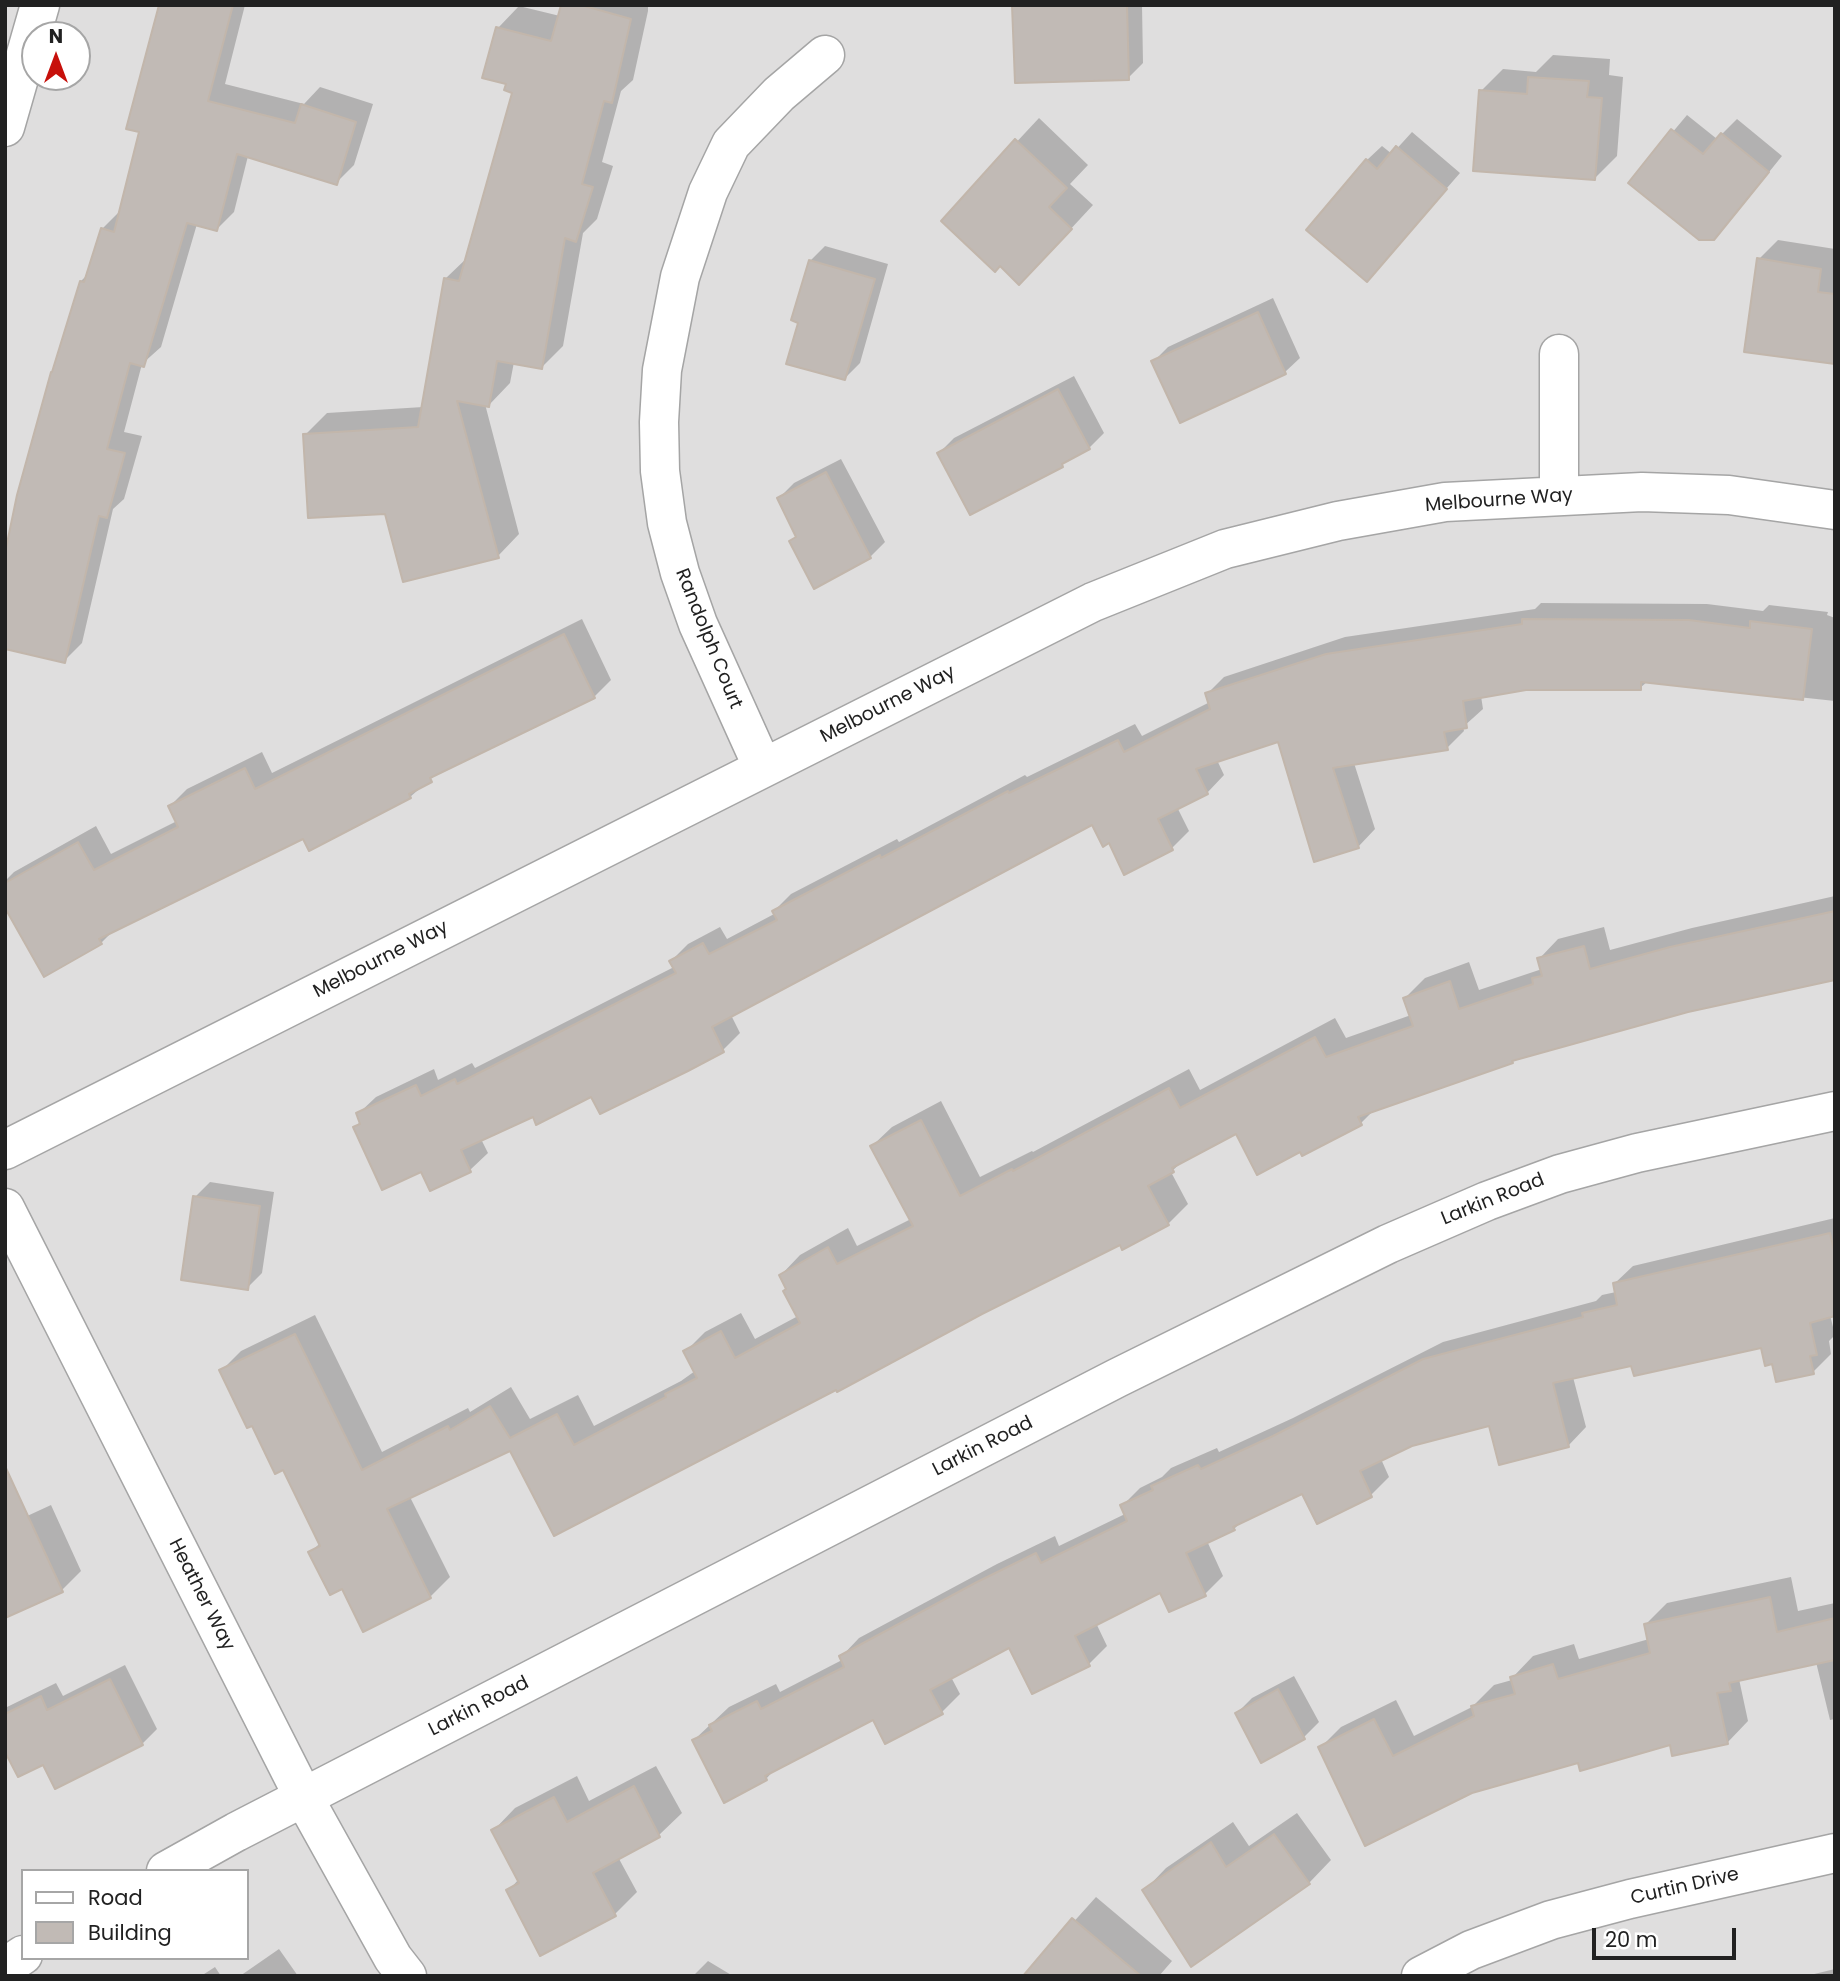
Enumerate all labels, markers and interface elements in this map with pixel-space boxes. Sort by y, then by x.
north arrow [21,21,91,91]
text: N [49,23,63,50]
street label: Melbourne Way [1424,484,1574,518]
street label: Randolph Court [669,566,747,712]
street label: Melbourne Way [817,661,959,749]
street label: Melbourne Way [310,916,452,1004]
street label: Larkin Road [1438,1169,1548,1231]
street label: Larkin Road [929,1412,1037,1482]
street label: Heather Way [163,1535,239,1655]
street label: Larkin Road [425,1672,533,1742]
street label: Curtin Drive [1629,1863,1741,1911]
legend [21,1869,248,1960]
text: Road [88,1883,143,1912]
scale bar [1595,1914,1738,1958]
text: Building [88,1918,172,1947]
text: 20 m [1605,1925,1658,1954]

